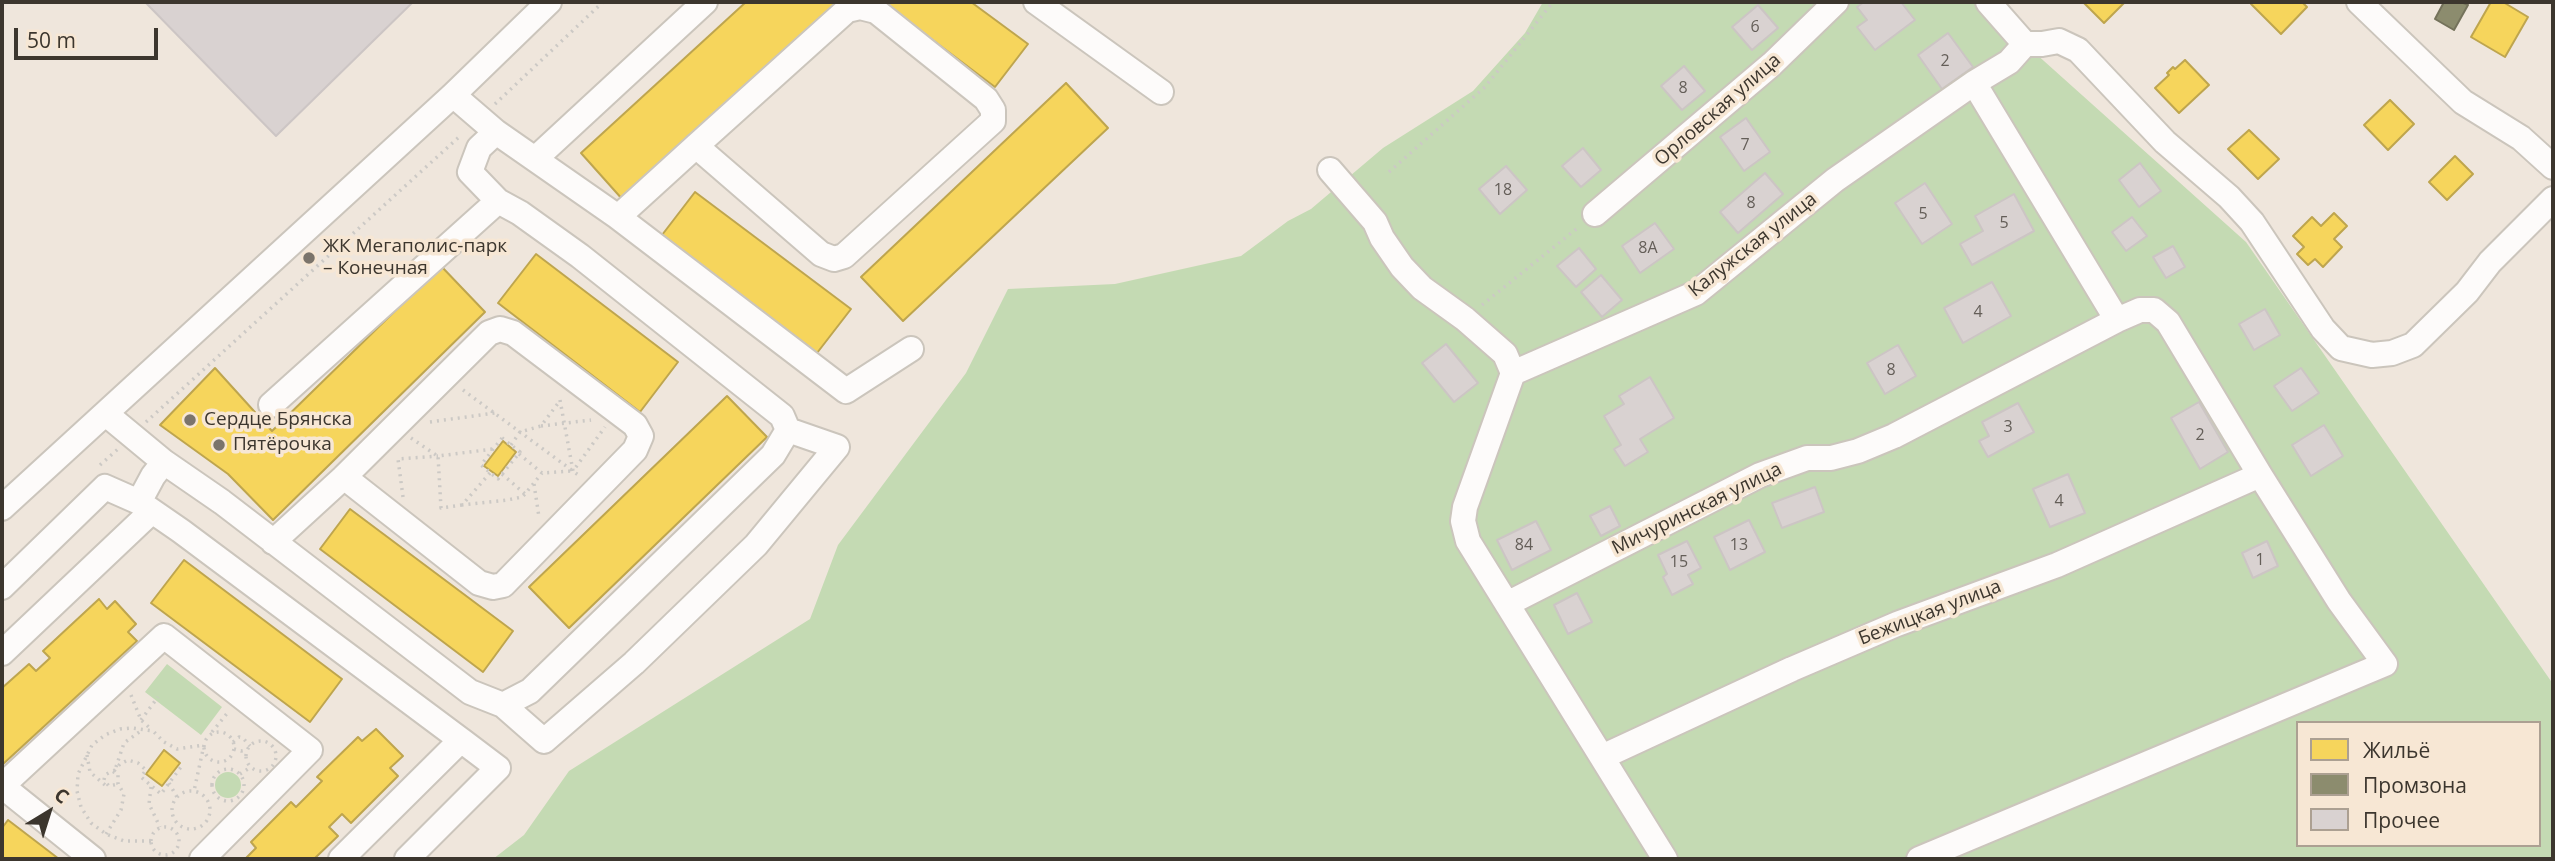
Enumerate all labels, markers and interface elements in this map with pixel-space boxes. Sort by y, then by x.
scale bar [18,14,161,58]
house number: 6 [1750,17,1760,37]
text: 50 m [27,26,76,54]
street label: Орловская улица [1650,49,1786,171]
house number: 2 [1940,51,1950,71]
house number: 8 [1678,78,1688,98]
house number: 7 [1740,135,1750,155]
house number: 18 [1494,180,1512,200]
street label: Калужская улица [1684,188,1822,302]
house number: 8 [1746,193,1756,213]
house number: 5 [1918,204,1928,224]
house number: 5 [1999,213,2009,233]
place label: ЖК Мегаполис-парк – Конечная [323,236,507,280]
house number: 8А [1638,238,1658,258]
marker: ЖК Мегаполис-парк – Конечная [301,250,317,266]
house number: 4 [1973,302,1983,322]
house number: 8 [1886,360,1896,380]
place label: Сердце Брянска [204,409,352,431]
marker: Сердце Брянска [182,412,198,428]
house number: 3 [2003,417,2013,437]
house number: 2 [2195,425,2205,445]
place label: Пятёрочка [233,434,332,456]
marker: Пятёрочка [211,437,227,453]
street label: Мичуринская улица [1609,458,1785,560]
house number: 4 [2054,491,2064,511]
house number: 84 [1515,535,1533,555]
house number: 13 [1730,535,1748,555]
house number: 1 [2255,550,2265,570]
house number: 15 [1670,552,1688,572]
street label: Бежицкая улица [1855,575,2005,651]
legend [2296,721,2541,847]
text: Жильё [2363,736,2430,764]
text: Промзона [2363,771,2467,799]
north arrow [14,777,84,847]
text: С [49,781,75,809]
text: Прочее [2363,806,2440,834]

